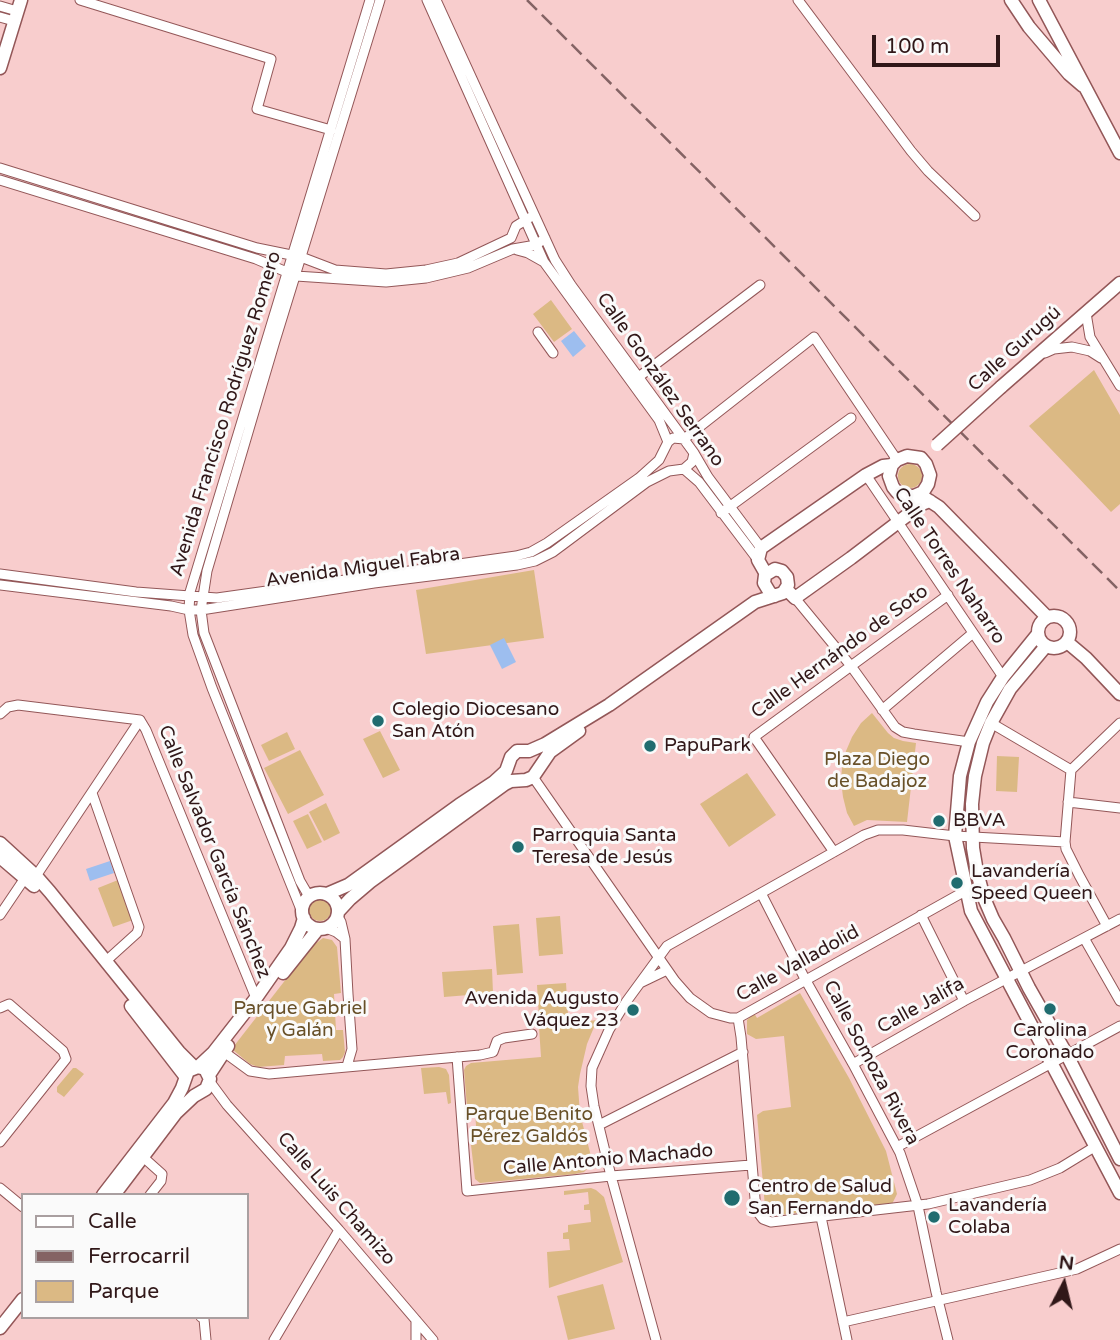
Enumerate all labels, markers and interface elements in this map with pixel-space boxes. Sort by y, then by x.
scale bar [875,21,1003,65]
text: 100 m [885,34,949,59]
street label: Avenida Francisco Rodríguez Romero [166,249,286,579]
street label: Calle González Serrano [591,289,729,471]
street label: Calle Gurugú [964,301,1066,397]
street label: Calle Torres Naharro [888,483,1010,649]
street label: Avenida Miguel Fabra [265,543,461,593]
street label: Calle Hernándo de Soto [747,580,933,724]
place label: Colegio Diocesano San Atón [392,699,559,743]
marker: Colegio Diocesano San Atón [370,713,386,729]
street label: Calle Salvador García Sánchez [153,722,275,982]
place label: PapuPark [664,735,751,757]
marker: PapuPark [642,738,658,754]
park label: Plaza Diego de Badajoz [824,749,930,793]
place label: BBVA [953,810,1006,832]
marker: BBVA [931,813,947,829]
place label: Parroquia Santa Teresa de Jesús [532,825,676,869]
marker: Parroquia Santa Teresa de Jesús [510,839,526,855]
place label: Lavandería Speed Queen [971,861,1093,905]
marker: Lavandería Speed Queen [949,875,965,891]
street label: Calle Valladolid [733,921,863,1007]
street label: Calle Jalifa [874,973,968,1039]
street label: Calle Somoza Rivera [818,977,924,1149]
place label: Avenida Augusto Váquez 23 [464,988,619,1032]
park label: Parque Gabriel y Galán [233,998,367,1042]
marker: Carolina Coronado [1042,1001,1058,1017]
marker: Avenida Augusto Váquez 23 [625,1002,641,1018]
place label: Carolina Coronado [1006,1020,1094,1064]
park label: Parque Benito Pérez Galdós [465,1104,593,1148]
street label: Calle Luis Chamizo [272,1128,400,1270]
street label: Calle Antonio Machado [502,1139,714,1181]
place label: Centro de Salud San Fernando [748,1176,892,1220]
marker: Centro de Salud San Fernando [722,1188,742,1208]
legend [21,1193,248,1319]
place label: Lavandería Colaba [948,1195,1047,1239]
text: Calle [88,1209,137,1234]
marker: Lavandería Colaba [926,1209,942,1225]
text: Ferrocarril [88,1244,190,1269]
north arrow [1029,1249,1099,1319]
text: N [1058,1251,1075,1275]
text: Parque [88,1279,159,1304]

